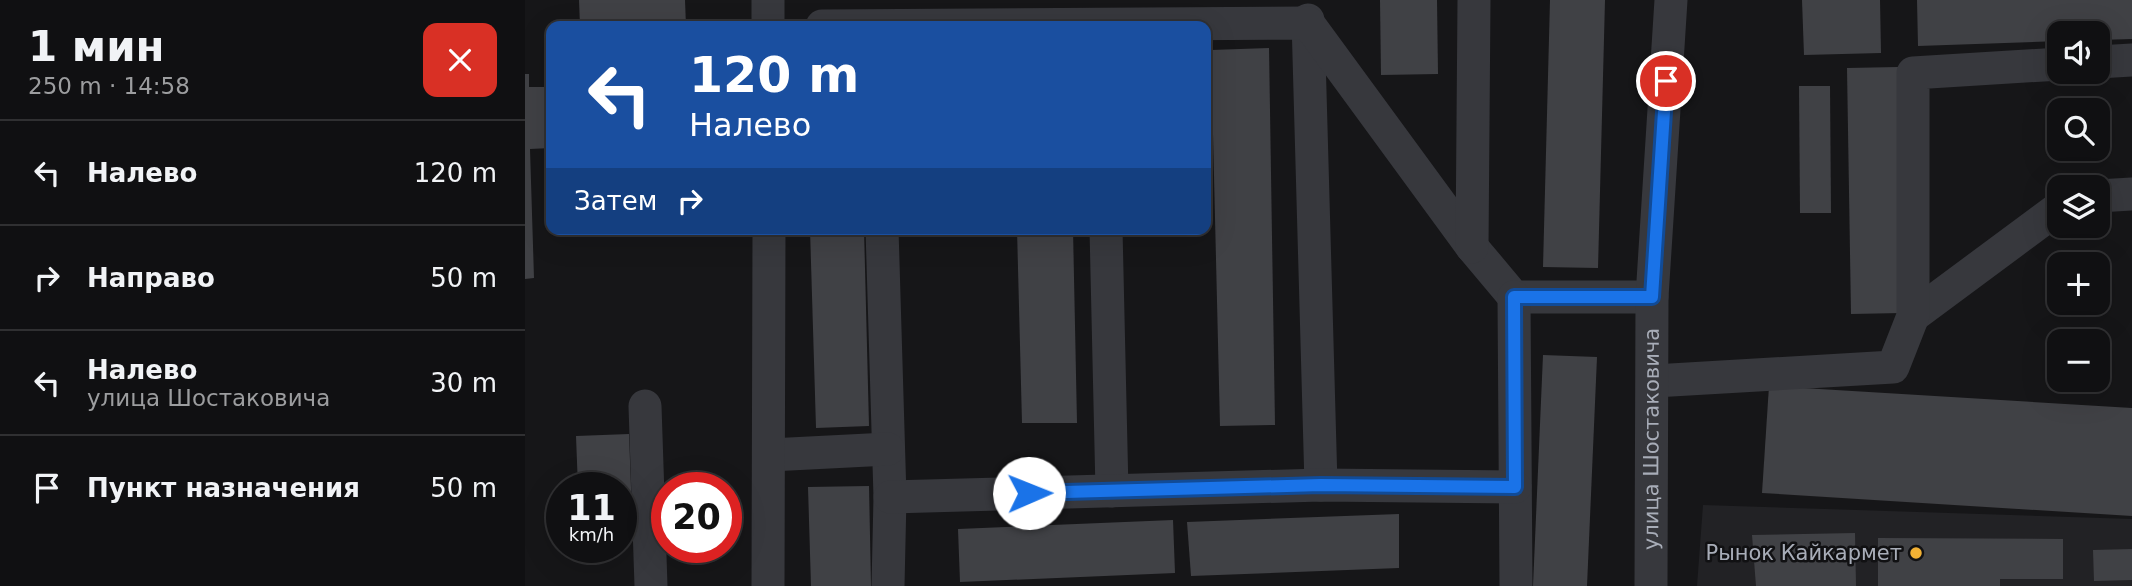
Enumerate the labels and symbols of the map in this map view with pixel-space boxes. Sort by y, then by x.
pin [1636,51,1696,111]
street label: улица Шостаковича [1639,328,1664,550]
position arrow [992,456,1066,530]
speed limit sign: 20 [651,472,742,563]
place label: Рынок Кайкармет [1706,541,1902,565]
marker: Рынок Кайкармет [1908,545,1924,561]

